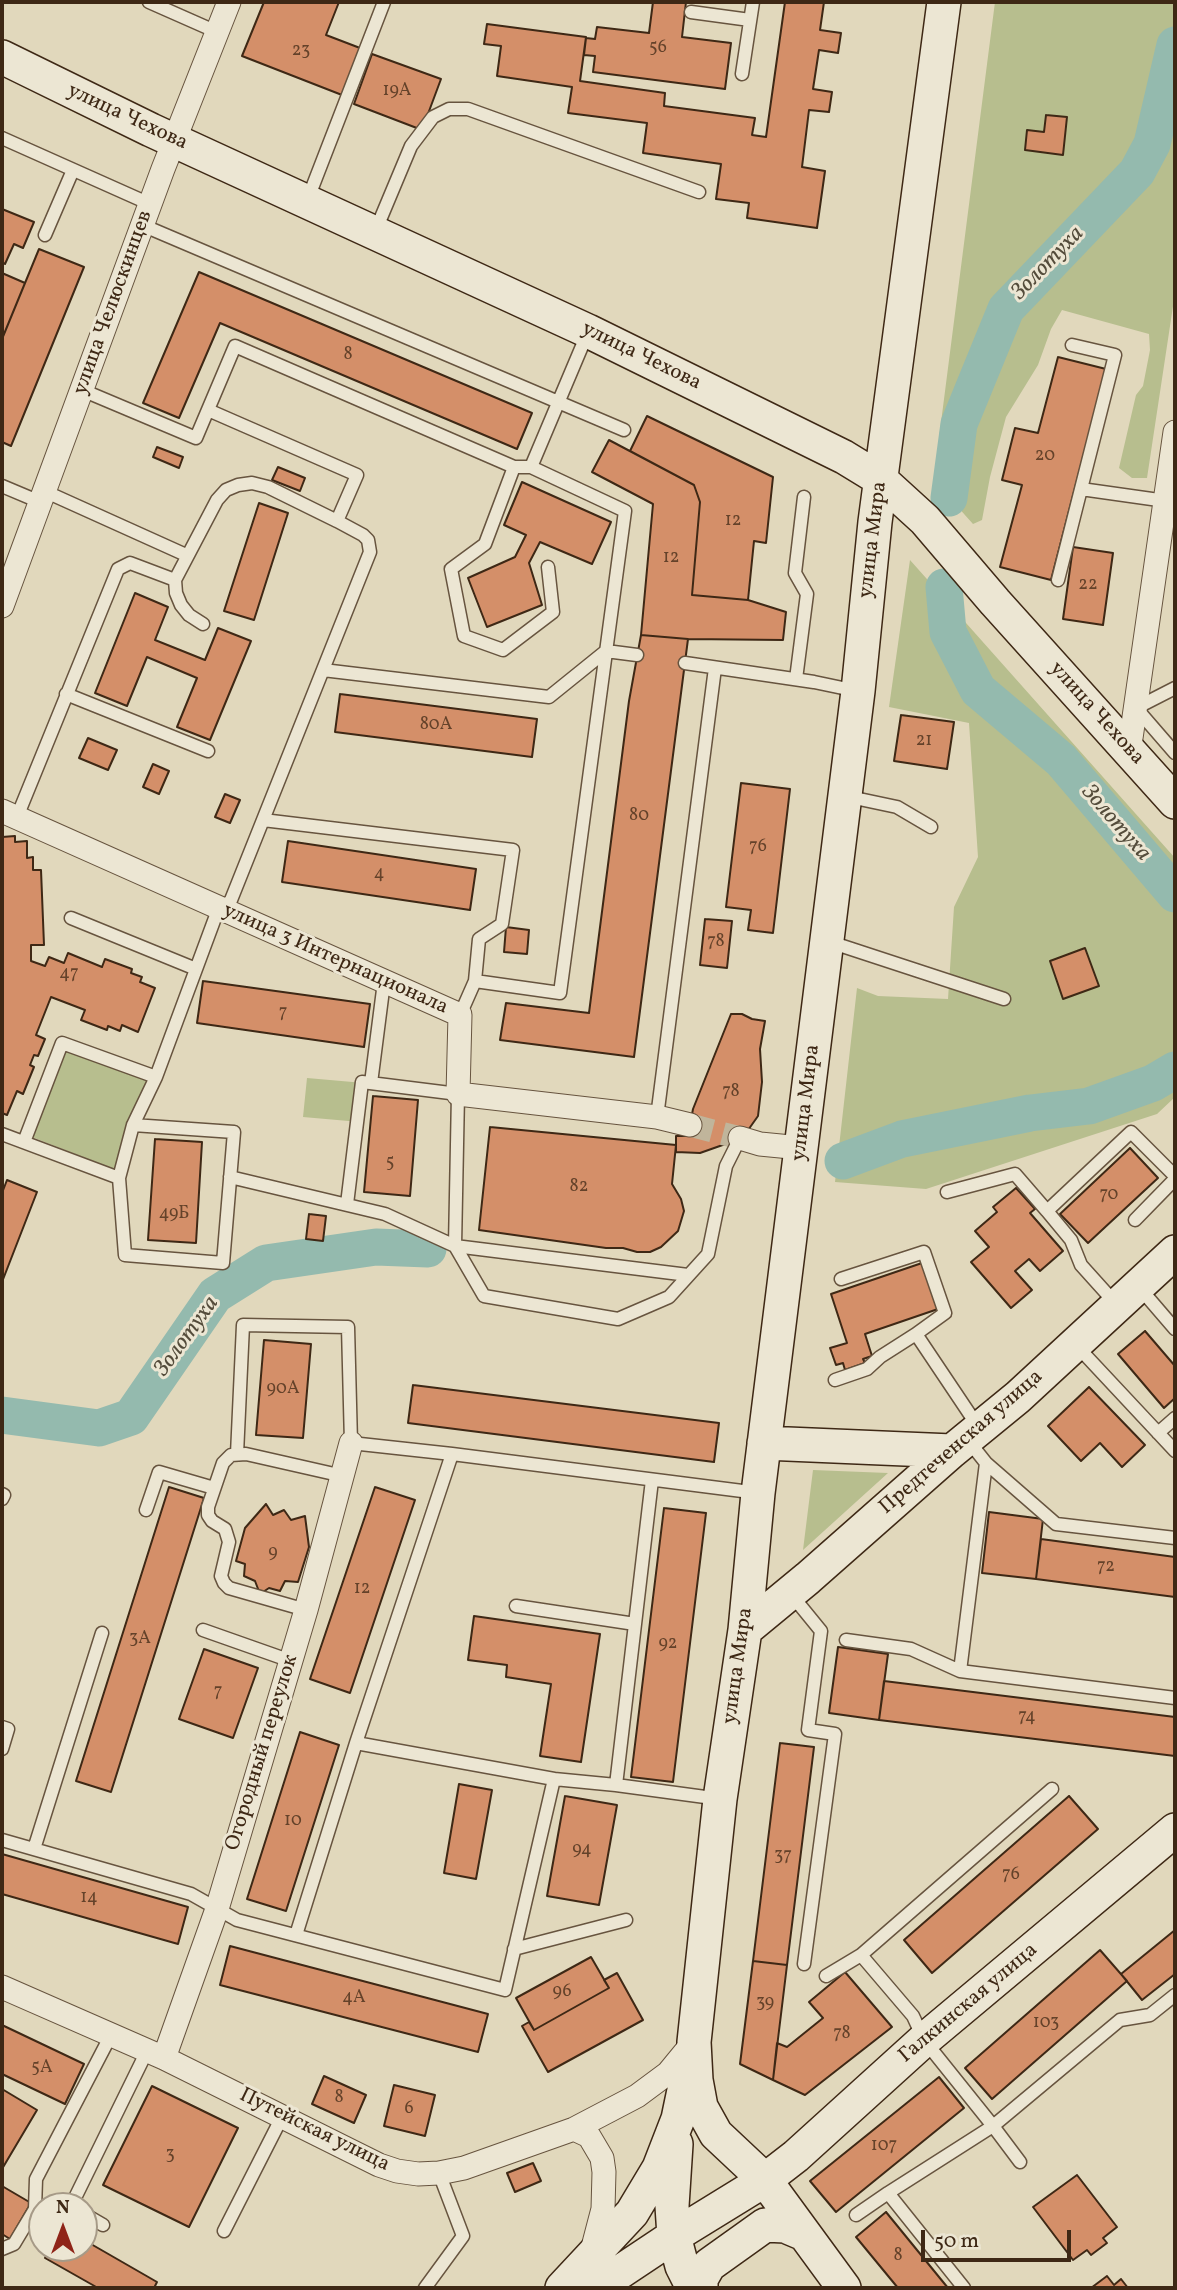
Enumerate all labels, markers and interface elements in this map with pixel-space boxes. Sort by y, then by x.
house number: 56 [649,38,667,60]
house number: 23 [292,41,310,63]
street label: улица Чехова [63,79,191,157]
house number: 19А [383,81,411,103]
street label: улица Челюскинцев [69,207,159,399]
water label: Золотуха [1007,221,1091,307]
street label: улица Чехова [577,317,705,397]
house number: 8 [343,345,353,367]
house number: 20 [1035,446,1055,468]
street label: улица Мира [854,480,894,600]
house number: 12 [725,511,741,533]
house number: 12 [663,548,679,570]
house number: 22 [1078,575,1098,597]
street label: улица Чехова [1043,657,1149,771]
house number: 80А [420,715,452,737]
house number: 21 [916,731,932,753]
water label: Золотуха [1074,780,1156,868]
house number: 80 [629,806,649,828]
house number: 76 [749,837,767,859]
house number: 4 [374,864,384,886]
street label: улица 3 Интернационала [218,899,452,1021]
house number: 78 [707,932,725,954]
house number: 47 [59,964,79,986]
house number: 7 [279,1003,287,1025]
street label: улица Мира [787,1043,827,1163]
house number: 78 [722,1082,740,1104]
house number: 5 [386,1153,394,1175]
house number: 82 [570,1177,588,1199]
house number: 70 [1100,1185,1118,1207]
house number: 49Б [159,1204,189,1226]
water label: Золотуха [150,1292,226,1382]
street label: Предтеченская улица [875,1365,1049,1521]
house number: 90А [266,1379,300,1401]
house number: 9 [268,1543,278,1565]
house number: 72 [1097,1557,1115,1579]
house number: 12 [354,1579,370,1601]
street label: улица Мира [718,1606,760,1726]
house number: 3А [129,1629,151,1651]
house number: 92 [658,1634,678,1656]
street label: Огородный переулок [221,1652,305,1854]
house number: 7 [214,1682,222,1704]
house number: 74 [1018,1707,1036,1729]
house number: 10 [284,1811,302,1833]
house number: 94 [572,1840,592,1862]
house number: 37 [774,1846,792,1868]
house number: 76 [1002,1865,1020,1887]
house number: 14 [80,1888,98,1910]
street label: Галкинская улица [894,1938,1044,2070]
house number: 96 [552,1982,572,2004]
house number: 4А [342,1988,366,2010]
house number: 39 [756,1993,774,2015]
house number: 103 [1033,2013,1059,2035]
house number: 78 [833,2024,851,2046]
house number: 5А [31,2058,53,2080]
street label: Путейская улица [235,2084,393,2178]
house number: 8 [334,2088,344,2110]
house number: 6 [404,2099,414,2121]
house number: 107 [871,2136,897,2158]
house number: 3 [165,2145,175,2167]
north arrow [28,2192,98,2262]
text: N [56,2195,70,2221]
scale bar [925,2216,1076,2260]
text: 50 m [934,2227,979,2256]
house number: 8 [893,2246,903,2268]

